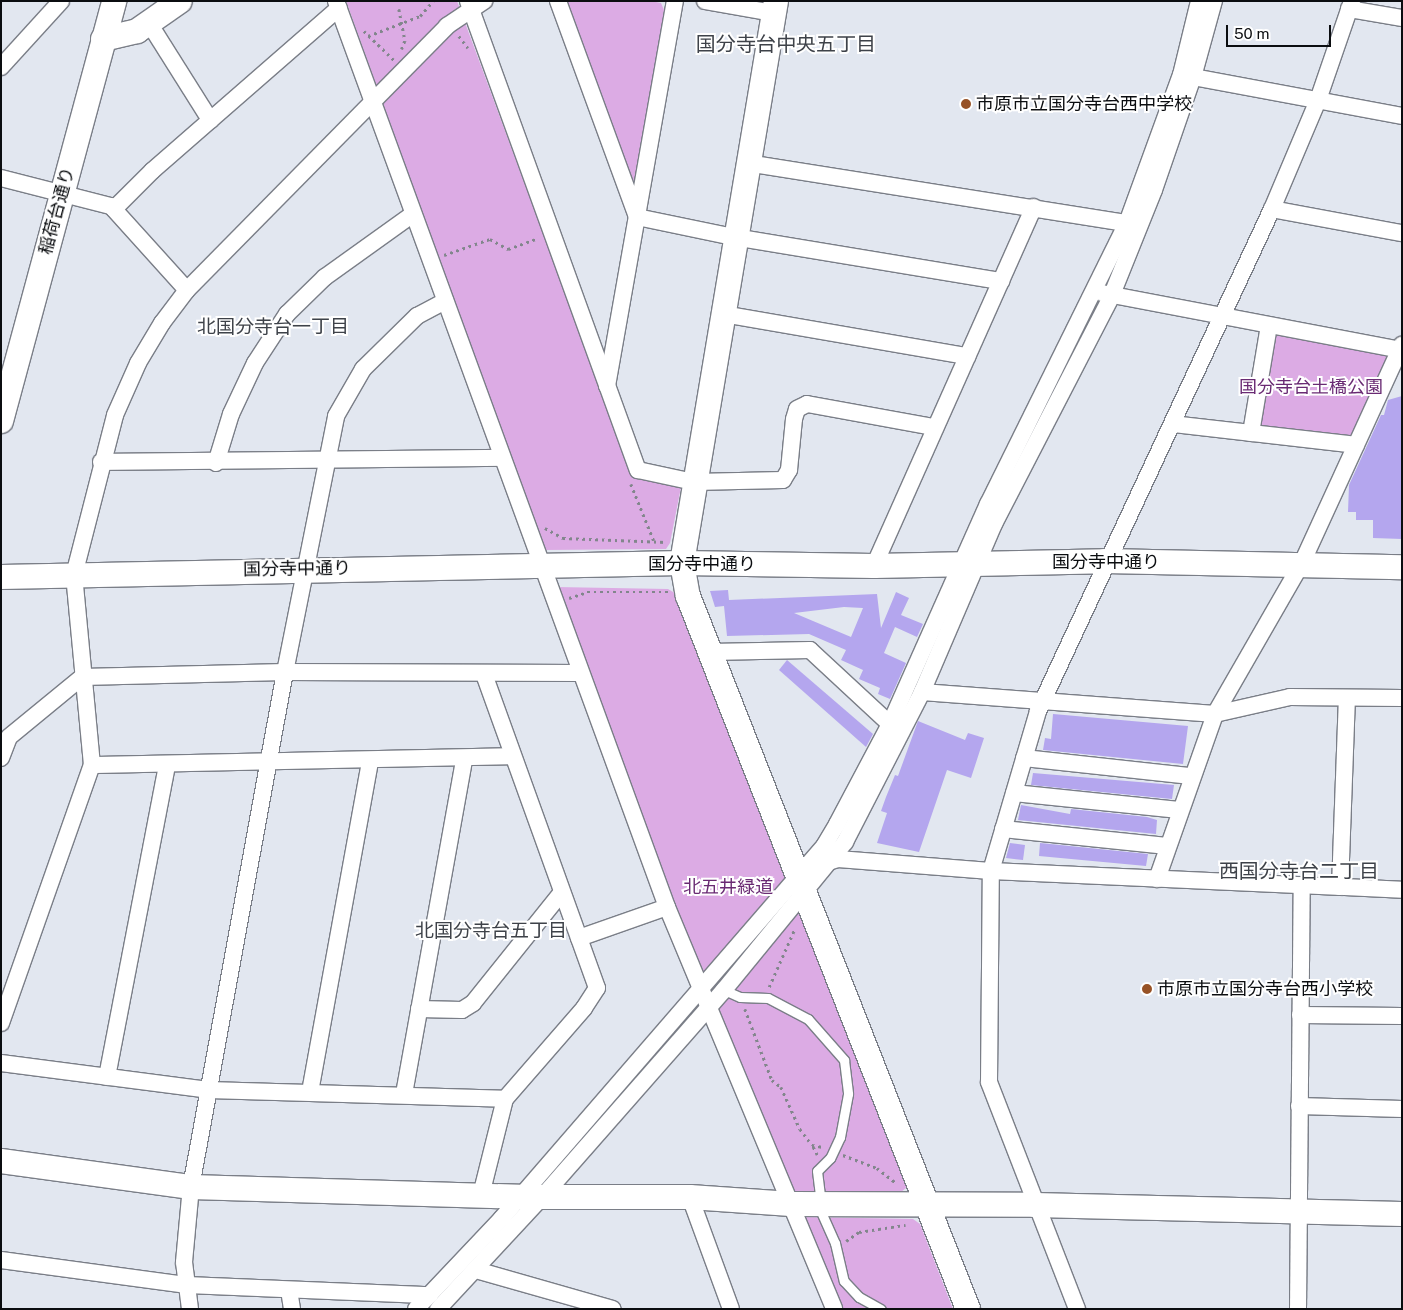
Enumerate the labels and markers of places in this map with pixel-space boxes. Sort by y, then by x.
place label: 市原市立国分寺台西中学校 [976,93,1192,115]
marker: 市原市立国分寺台西中学校 [960,98,972,110]
place label: 市原市立国分寺台西小学校 [1157,978,1373,1000]
marker: 市原市立国分寺台西小学校 [1141,983,1153,995]

